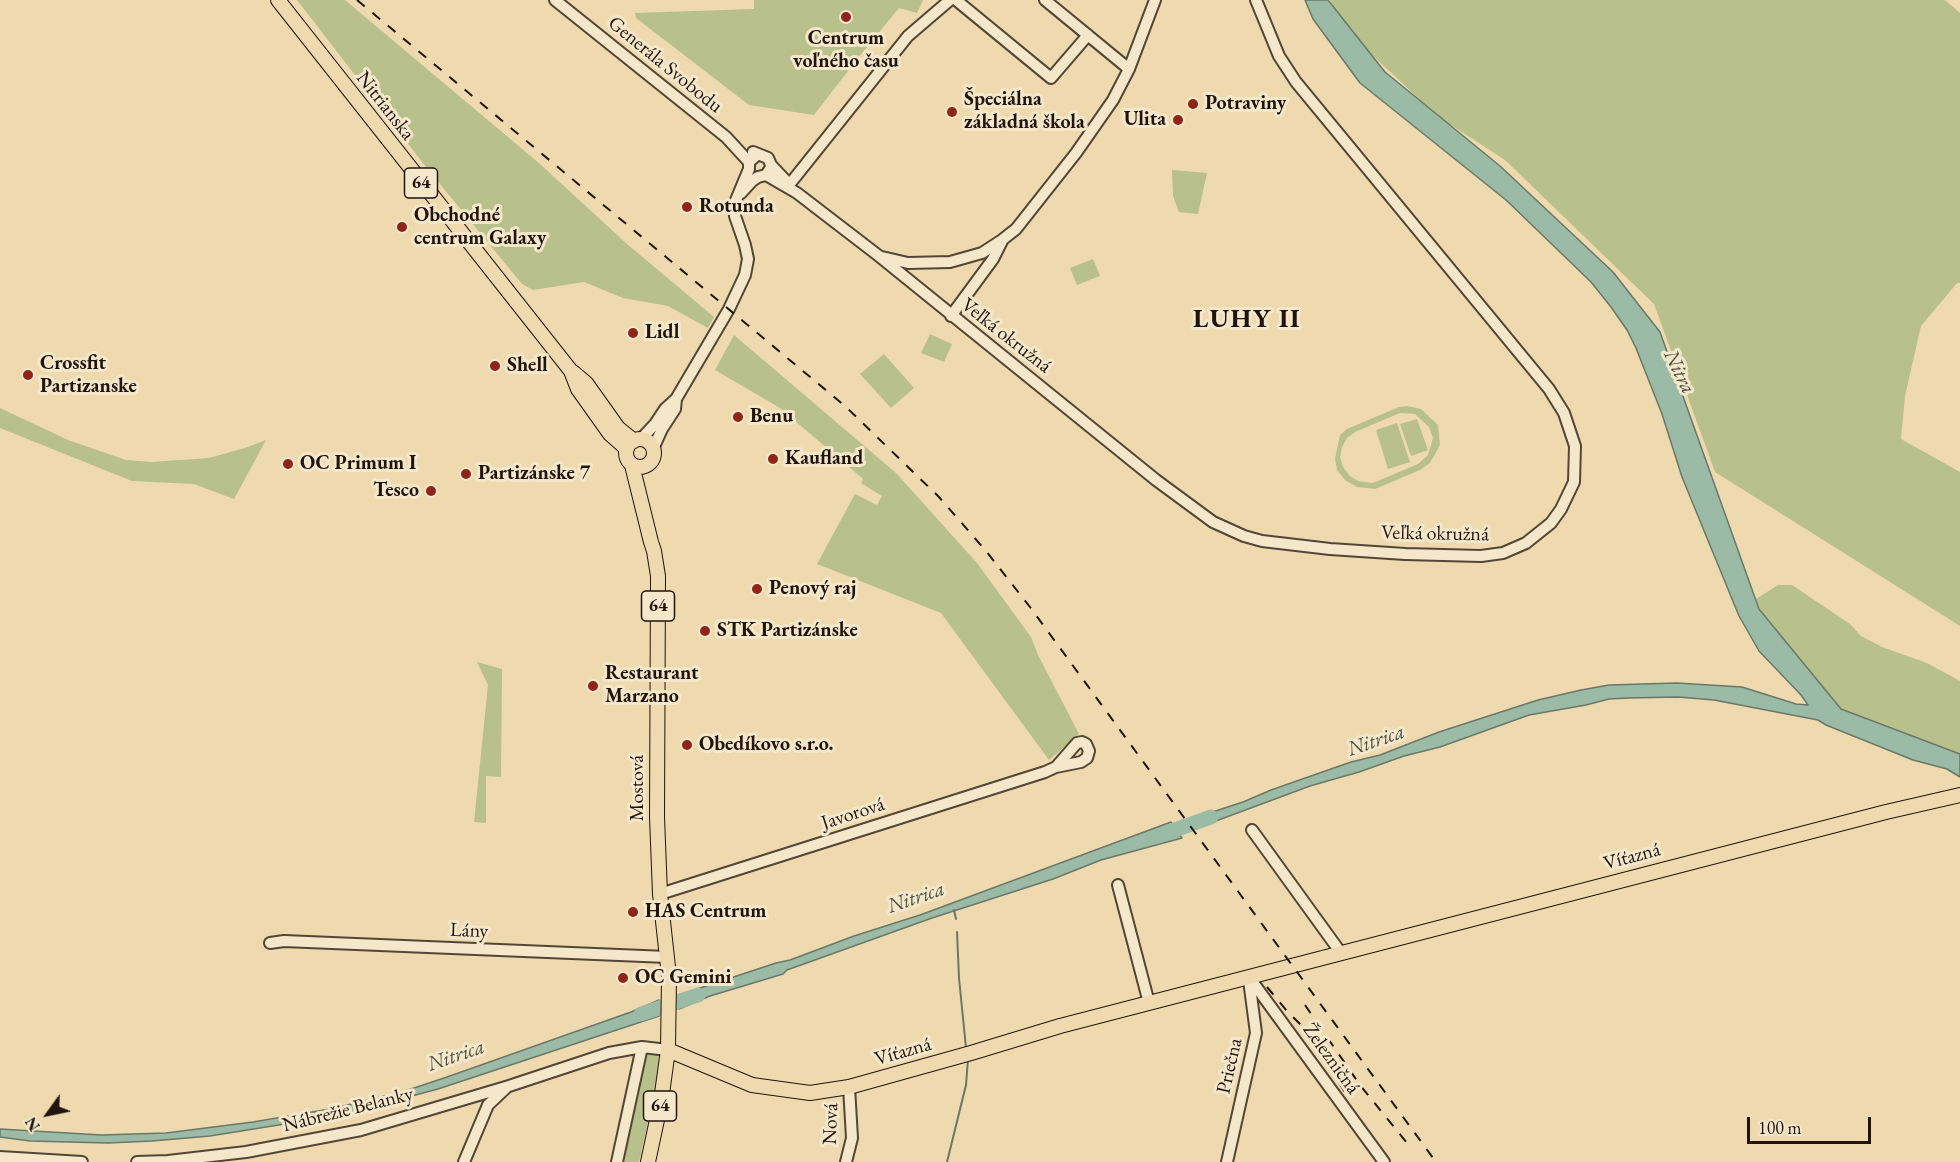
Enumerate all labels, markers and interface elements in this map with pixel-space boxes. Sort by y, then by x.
marker: Centrum voľného času [839,10,853,24]
street label: Generála Svobodu [603,11,727,119]
place label: Centrum voľného času [793,27,899,74]
street label: Nitrianska [351,67,419,145]
place label: Špeciálna základná škola [964,88,1085,135]
place label: Potraviny [1205,92,1286,116]
marker: Potraviny [1186,97,1200,111]
marker: Špeciálna základná škola [945,105,959,119]
place label: Ulita [1124,108,1166,132]
marker: Ulita [1171,113,1185,127]
road number: 64 [404,168,438,198]
place label: Rotunda [699,195,774,219]
marker: Rotunda [680,200,694,214]
place label: Obchodné centrum Galaxy [414,204,546,251]
marker: Obchodné centrum Galaxy [395,220,409,234]
street label: Veľká okružná [956,293,1056,379]
district label: LUHY II [1193,304,1301,336]
place label: Lidl [645,321,679,345]
marker: Lidl [626,326,640,340]
water label: Nitra [1658,346,1700,398]
place label: Crossfit Partizanske [40,352,137,399]
place label: Shell [507,354,548,378]
marker: Shell [488,359,502,373]
marker: Crossfit Partizanske [21,368,35,382]
place label: Benu [750,405,793,429]
marker: Benu [731,410,745,424]
place label: Kaufland [785,447,863,471]
place label: OC Primum I [300,452,416,476]
marker: Kaufland [766,452,780,466]
marker: OC Primum I [281,457,295,471]
place label: Partizánske 7 [478,462,590,486]
marker: Partizánske 7 [459,467,473,481]
place label: Tesco [373,479,419,503]
marker: Tesco [424,484,438,498]
street label: Veľká okružná [1381,521,1489,547]
place label: Penový raj [769,577,856,601]
marker: Penový raj [750,582,764,596]
road number: 64 [642,591,674,621]
place label: STK Partizánske [717,619,858,643]
marker: STK Partizánske [698,624,712,638]
place label: Restaurant Marzano [605,662,699,709]
marker: Restaurant Marzano [586,679,600,693]
water label: Nitrica [1344,719,1408,763]
place label: Obedíkovo s.r.o. [699,733,833,757]
marker: Obedíkovo s.r.o. [680,738,694,752]
street label: Mostová [626,755,650,821]
street label: Javorová [818,793,888,835]
street label: Víťazná [1601,838,1663,876]
water label: Nitrica [884,876,948,920]
place label: HAS Centrum [645,900,766,924]
marker: HAS Centrum [626,905,640,919]
street label: Lány [450,918,488,944]
place label: OC Gemini [635,966,732,990]
marker: OC Gemini [616,971,630,985]
street label: Železničná [1297,1019,1365,1099]
street label: Víťazná [872,1032,934,1072]
water label: Nitrica [424,1034,488,1078]
street label: Priečna [1212,1036,1248,1096]
street label: Nábrežie Belanky [280,1082,416,1138]
north arrow [18,1084,78,1144]
road number: 64 [644,1091,676,1121]
street label: Nová [818,1103,844,1145]
scale bar [1750,1105,1874,1143]
text: N [20,1113,45,1135]
text: 100 m [1758,1116,1802,1139]

